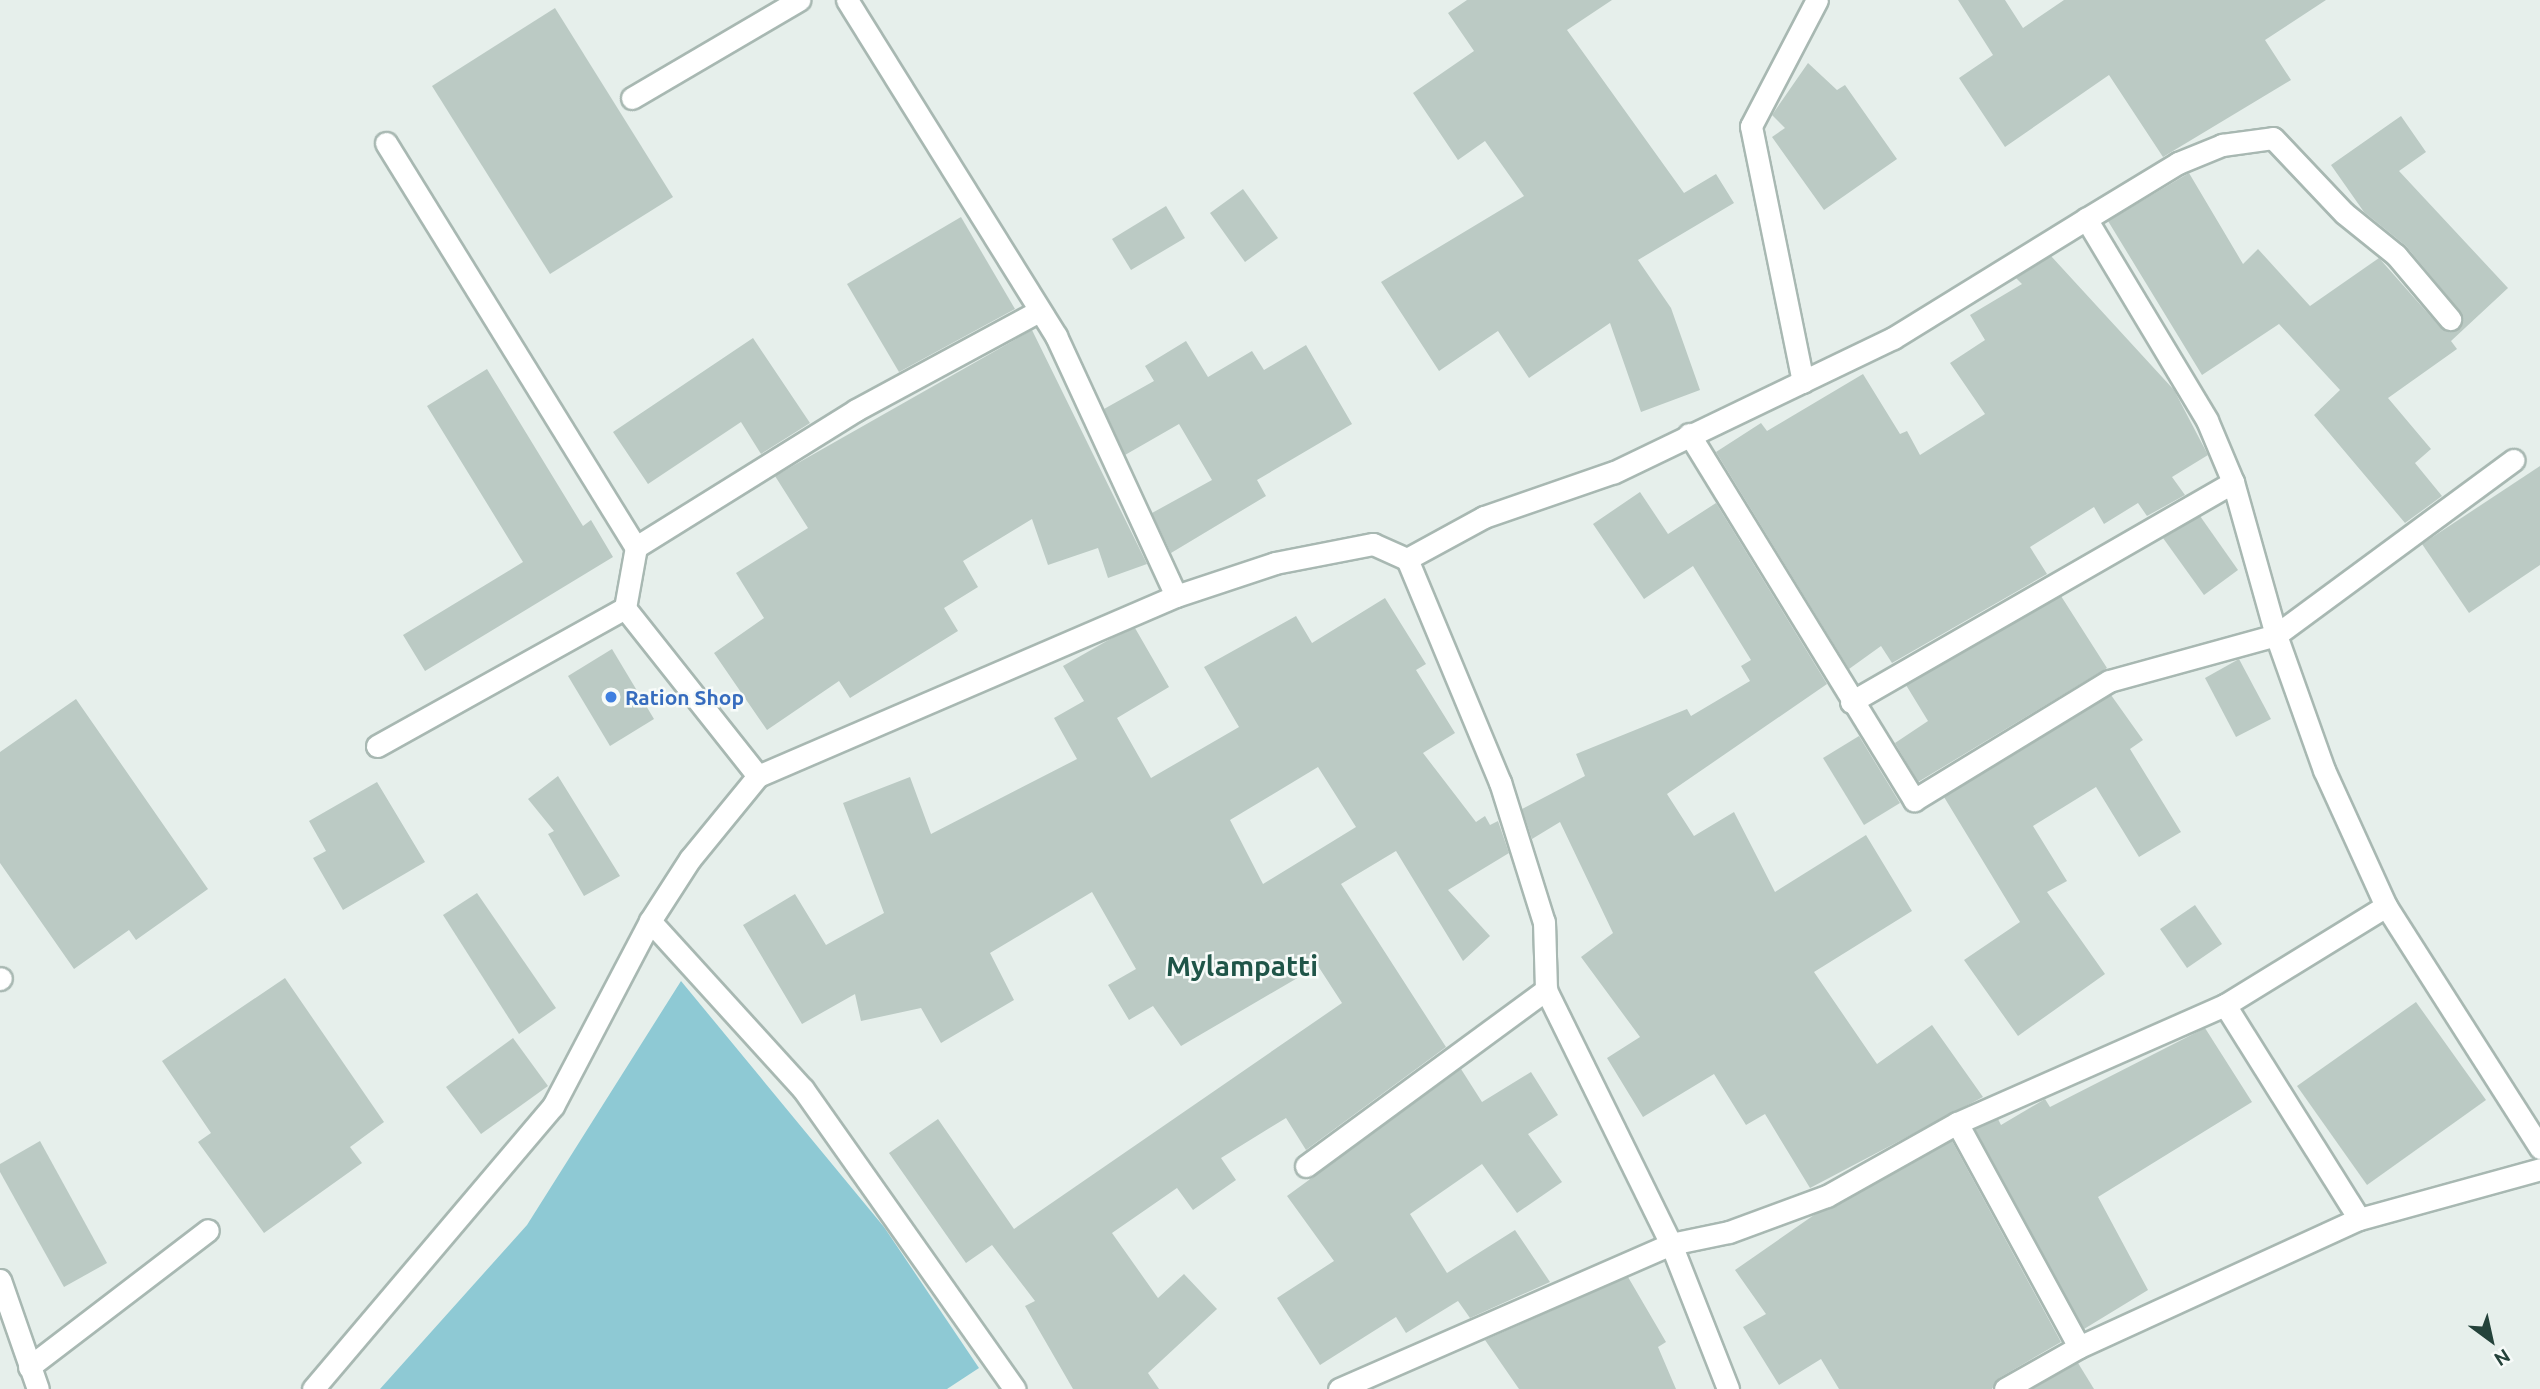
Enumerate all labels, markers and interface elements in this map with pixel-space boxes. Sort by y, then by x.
place label: Ration Shop [625,684,744,710]
marker: Ration Shop [603,689,619,705]
district label: Mylampatti [1166,949,1318,983]
north arrow [2456,1305,2526,1375]
text: N [2490,1345,2514,1371]

